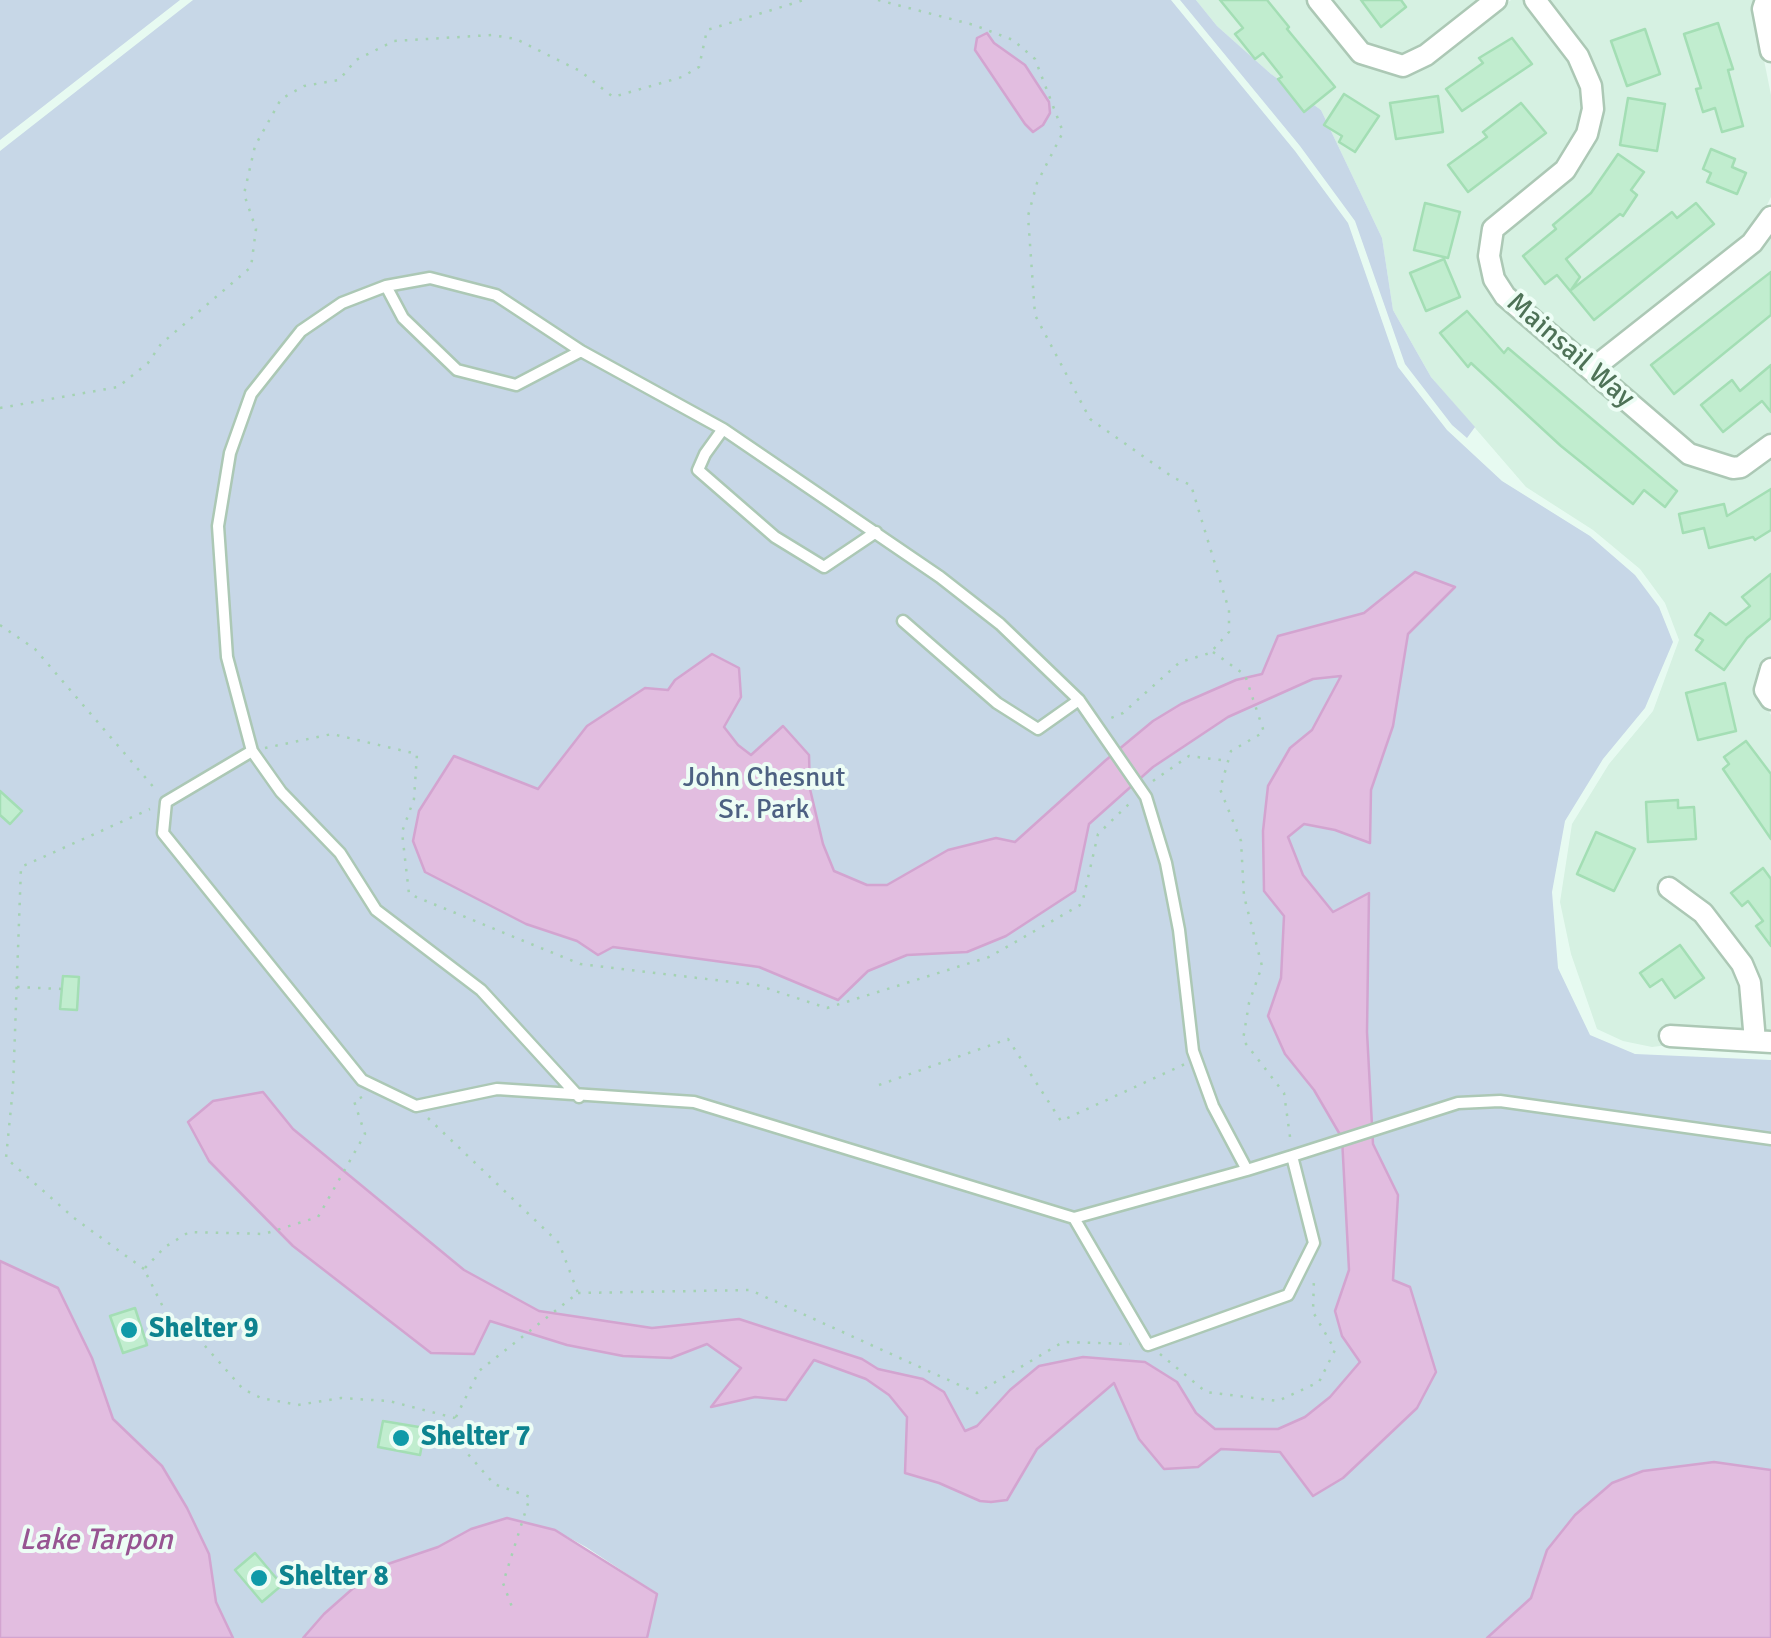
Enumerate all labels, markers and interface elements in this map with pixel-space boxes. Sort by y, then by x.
street label: Mainsail Way [1499,287,1641,415]
park label: John Chesnut Sr. Park [683,762,845,828]
place label: Shelter 9 [149,1313,259,1347]
marker: Shelter 9 [118,1319,140,1341]
place label: Shelter 7 [421,1421,531,1455]
marker: Shelter 7 [390,1427,412,1449]
water label: Lake Tarpon [19,1523,173,1559]
place label: Shelter 8 [279,1561,389,1595]
marker: Shelter 8 [248,1567,270,1589]

